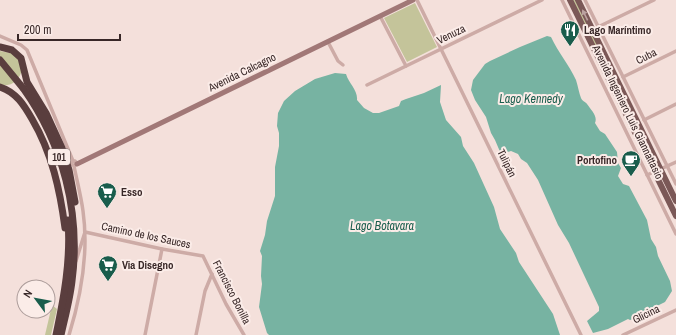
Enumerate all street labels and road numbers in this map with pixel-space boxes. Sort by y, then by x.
street label: Venuza [434,21,468,47]
street label: Avenida Ingeniero Luis Giannattasio [589,42,667,181]
street label: Cuba [633,45,659,67]
street label: Avenida Calcagno [205,50,278,95]
street label: Tulipán [494,147,520,179]
road number: 101 [48,149,70,165]
street label: Camino de los Sauces [100,219,192,251]
street label: Francisco Bonilla [210,258,254,326]
street label: Glicina [630,301,662,327]

